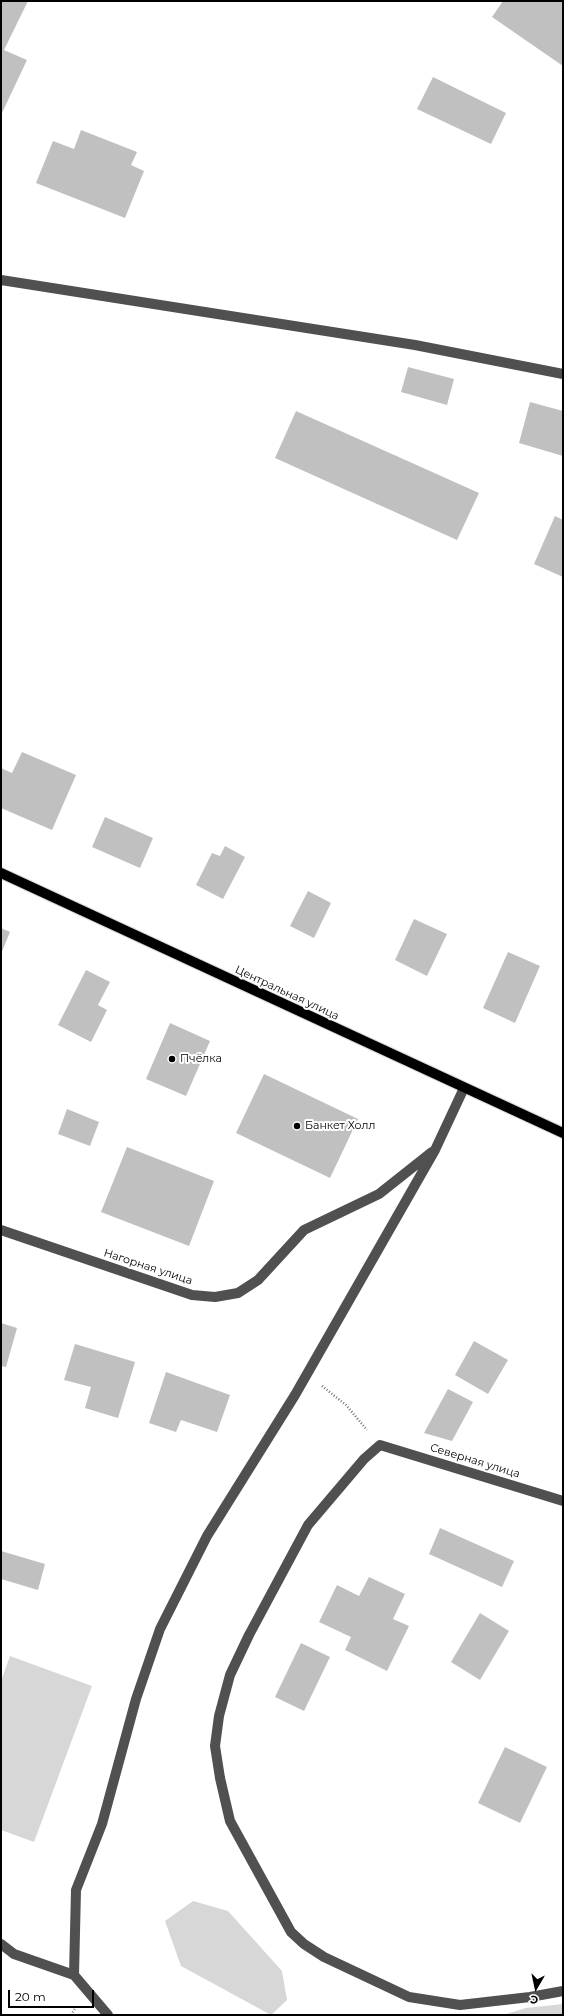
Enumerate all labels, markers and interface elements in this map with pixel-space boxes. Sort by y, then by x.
street label: Центральная улица [233,963,341,1023]
place label: Пчёлка [180,1052,222,1066]
marker: Пчёлка [167,1054,177,1064]
place label: Банкет Холл [305,1119,375,1133]
marker: Банкет Холл [292,1121,302,1131]
street label: Нагорная улица [102,1246,194,1288]
street label: Северная улица [429,1441,521,1481]
north arrow [516,1968,556,2008]
scale bar [10,1982,96,2008]
text: 20 m [15,1989,46,2004]
text: С [529,1992,539,2007]

